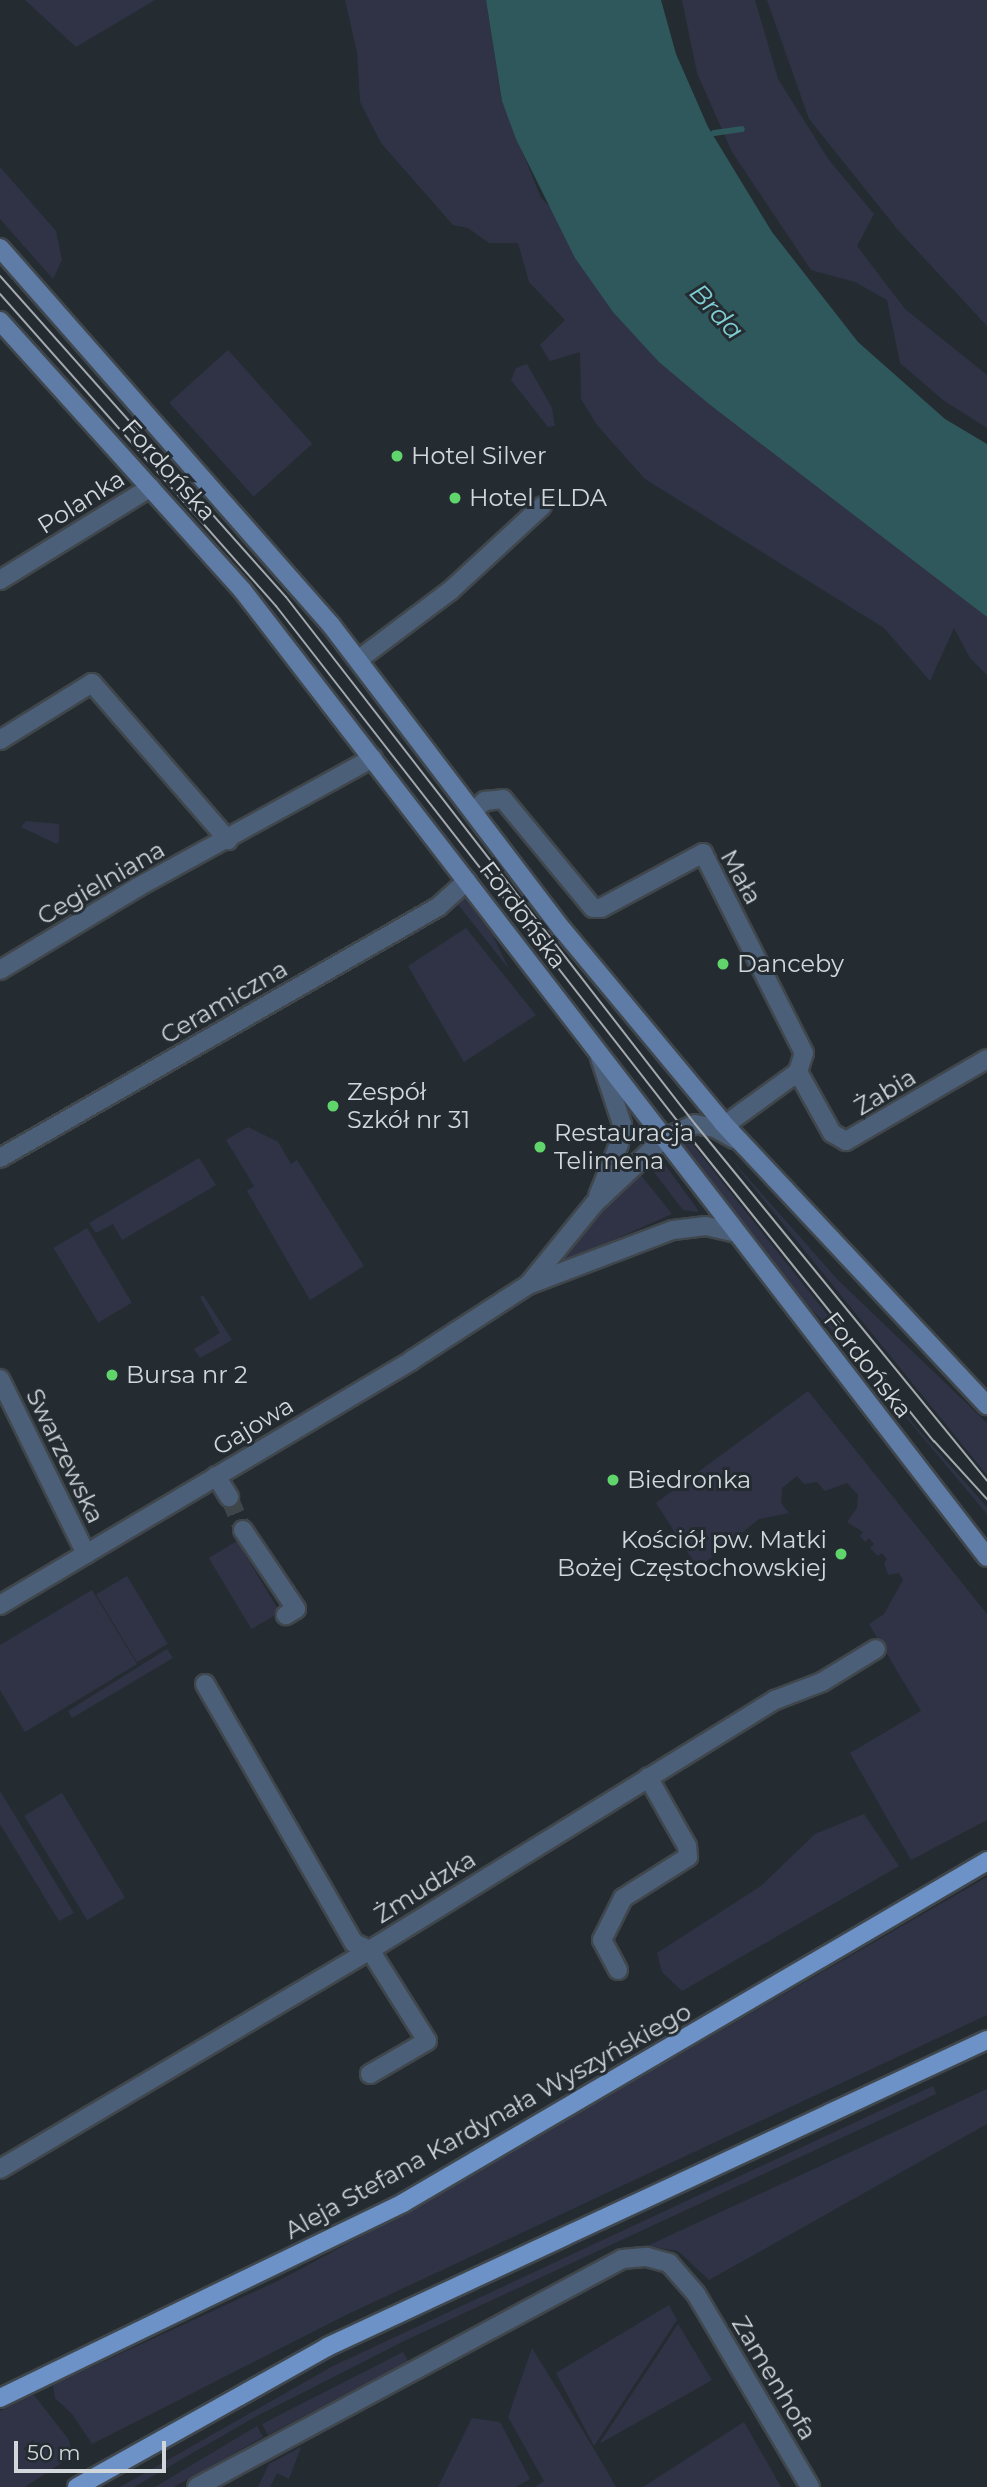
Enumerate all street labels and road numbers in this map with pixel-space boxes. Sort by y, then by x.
street label: Fordońska [116,413,222,527]
street label: Polanka [32,464,130,540]
street label: Cegielniana [32,835,170,931]
street label: Mała [714,845,768,909]
street label: Fordońska [473,856,573,974]
street label: Ceramiczna [155,954,293,1050]
street label: Żabia [849,1062,921,1122]
street label: Fordońska [818,1306,918,1424]
street label: Swarzewska [20,1384,110,1528]
street label: Gajowa [208,1391,298,1461]
street label: Żmudzka [369,1845,481,1929]
street label: Aleja Stefana Kardynała Wyszyńskiego [280,1997,696,2245]
street label: Zamenhofa [726,2311,822,2445]

